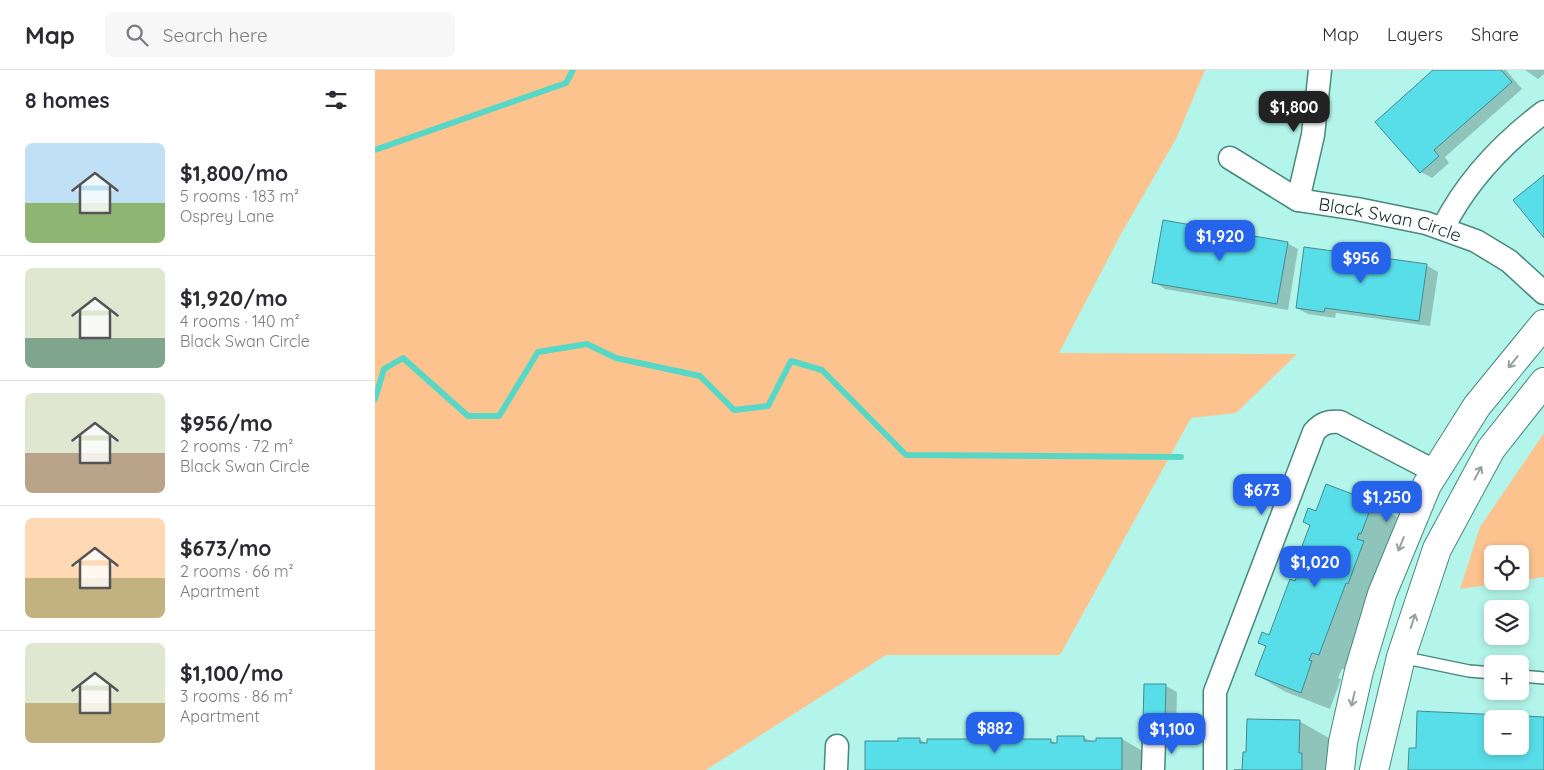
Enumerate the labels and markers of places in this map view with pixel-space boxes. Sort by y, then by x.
pin: $1,800 [1253,90,1335,133]
pin: $1,920 [1179,220,1261,262]
pin: $956 [1331,242,1391,284]
pin: $673 [1232,474,1292,516]
pin: $1,250 [1346,480,1428,523]
pin: $1,020 [1274,546,1356,588]
pin: $882 [965,712,1025,754]
pin: $1,100 [1131,712,1213,755]

